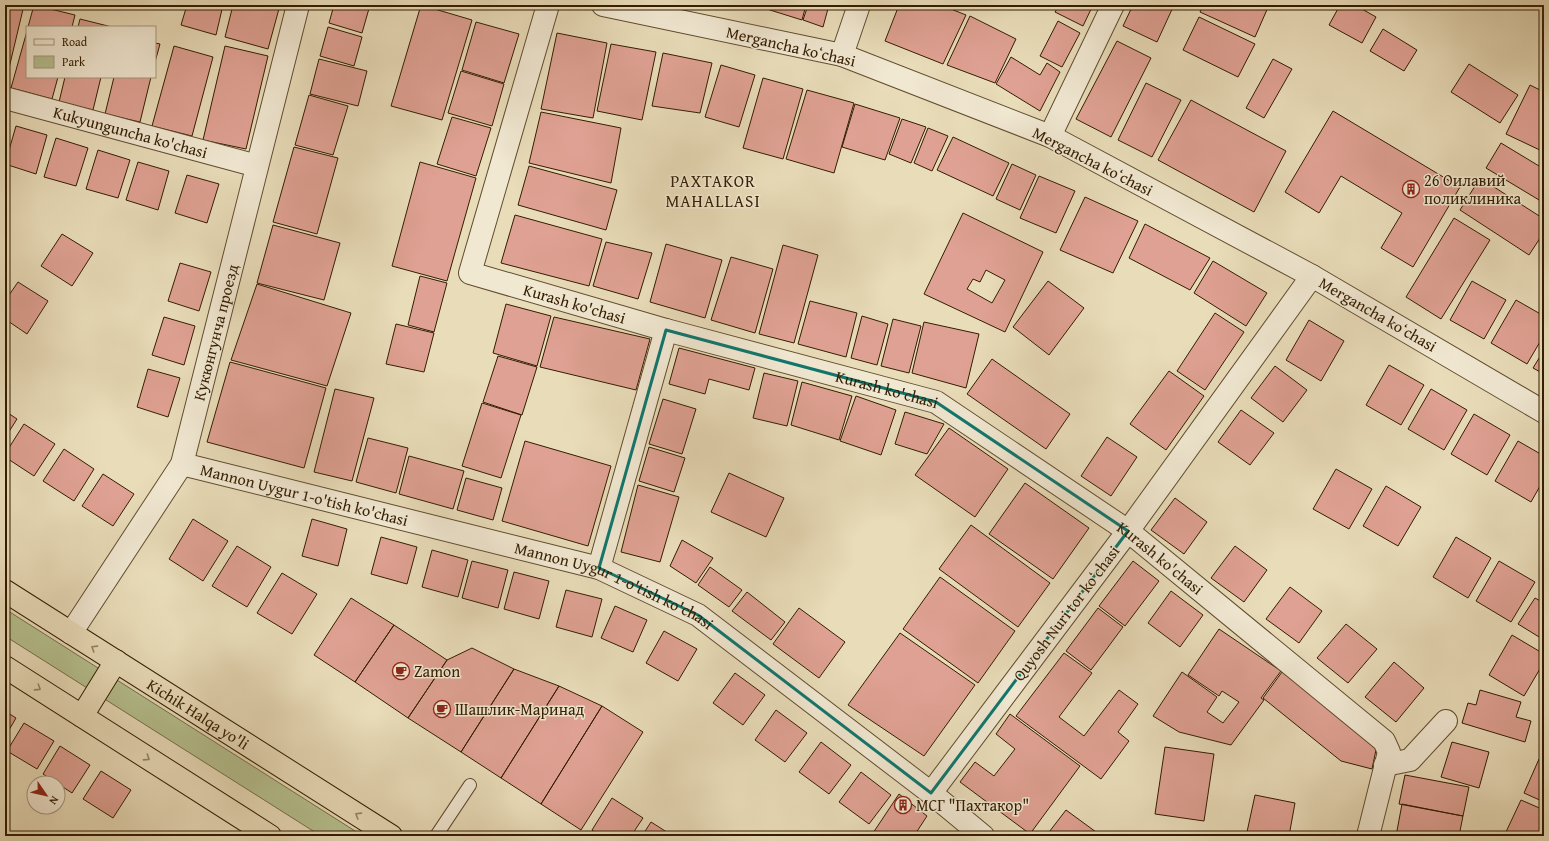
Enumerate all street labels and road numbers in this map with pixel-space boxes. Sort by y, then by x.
street label: Mergancha koʻchasi [724,19,859,73]
street label: Kukyunguncha ko'chasi [51,100,211,164]
street label: Mergancha koʻchasi [1029,120,1158,202]
street label: Кукюнгунча проезд [186,261,244,403]
street label: Mergancha koʻchasi [1315,270,1442,358]
street label: Kurash ko'chasi [521,277,629,330]
street label: Kurash ko'chasi [833,364,942,414]
street label: Mannon Uygur 1-o'tish ko'chasi [198,457,411,532]
street label: Kurash ko'chasi [1112,515,1209,601]
street label: Mannon Uygur 1-o'tish ko'chasi [512,535,720,635]
street label: Quyosh Nuri tor koʻchasi [1007,540,1125,686]
street label: Kichik Halqa yo'li [142,672,255,755]

